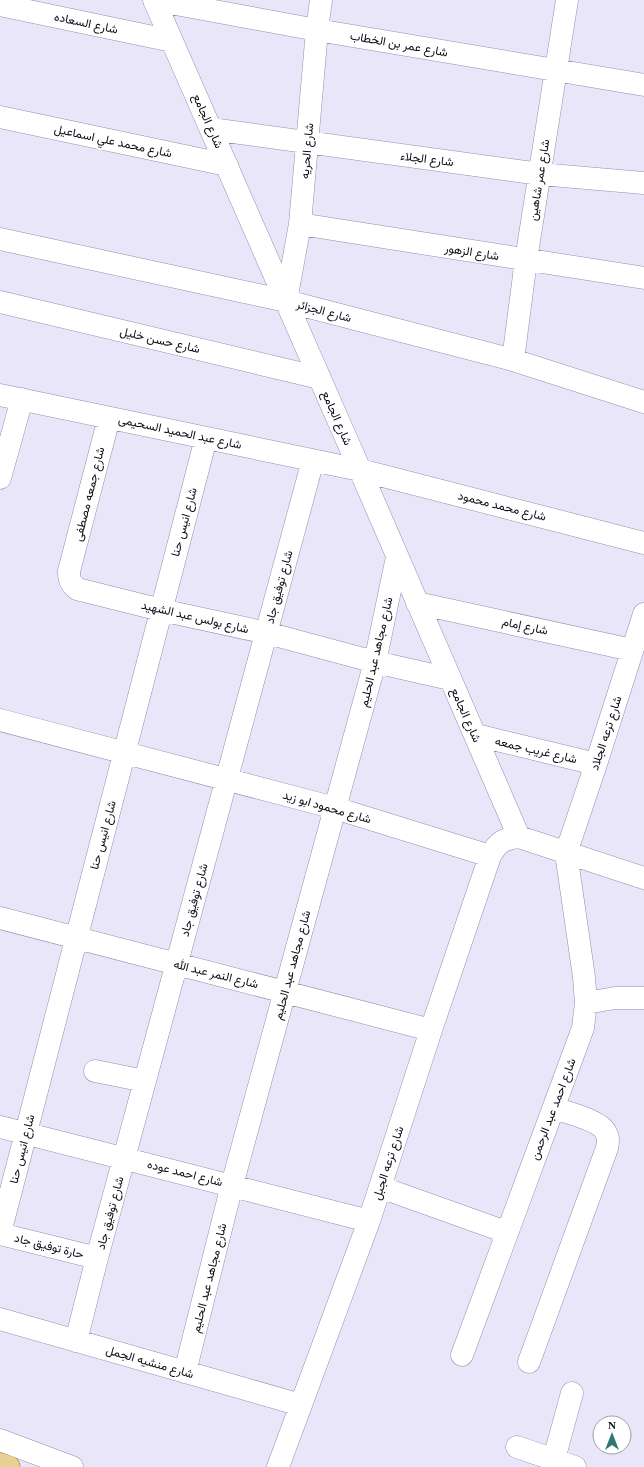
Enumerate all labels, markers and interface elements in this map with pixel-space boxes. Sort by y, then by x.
street label: شارع السعاده [52,9,119,39]
street label: شارع عمر بن الخطاب [349,28,449,61]
street label: شارع الجامع [188,92,226,151]
street label: شارع محمد علي اسماعيل [52,122,173,163]
street label: شارع الحريه [298,122,318,180]
street label: شارع عمر شاهين [526,138,554,222]
street label: شارع الجلاء [399,149,454,171]
street label: شارع الزهور [443,241,500,265]
street label: شارع الجزائر [293,297,353,327]
street label: شارع حسن خليل [118,324,201,358]
street label: شارع الجامع [317,389,355,448]
street label: شارع عبد الحميد السحيمى [117,412,243,454]
street label: شارع جمعه مصطفى [71,445,109,543]
street label: شارع انيس حنا [168,486,202,559]
street label: شارع محمد محمود [456,488,548,526]
street label: شارع توفيق جاد [263,549,297,626]
street label: شارع مجاهد عبد الحليم [357,596,397,709]
street label: شارع بولس عبد الشهيد [139,598,250,638]
street label: شارع إمام [500,614,549,640]
street label: شارع الجامع [446,686,484,745]
street label: شارع ترعه الجلاد [587,694,627,773]
street label: شارع غريب جمعه [493,734,578,768]
street label: شارع محمود ابو زيد [281,788,373,828]
street label: شارع انيس حنا [87,799,121,872]
street label: شارع توفيق جاد [178,862,212,939]
street label: شارع مجاهد عبد الحليم [271,909,315,1022]
street label: شارع النمر عبد الله [172,957,260,993]
street label: شارع احمد عبد الرحمن [527,1056,581,1162]
street label: شارع انيس حنا [7,1113,39,1186]
street label: شارع ترعه الجبل [370,1124,408,1202]
street label: شارع احمد عوده [145,1157,224,1191]
street label: شارع توفيق جاد [94,1175,128,1252]
street label: شارع مجاهد عبد الحليم [189,1222,231,1335]
street label: حارة توفيق جاد [13,1231,85,1262]
street label: شارع منشيه الجمل [104,1343,195,1383]
north arrow [592,1415,632,1455]
text: N [608,1419,616,1431]

